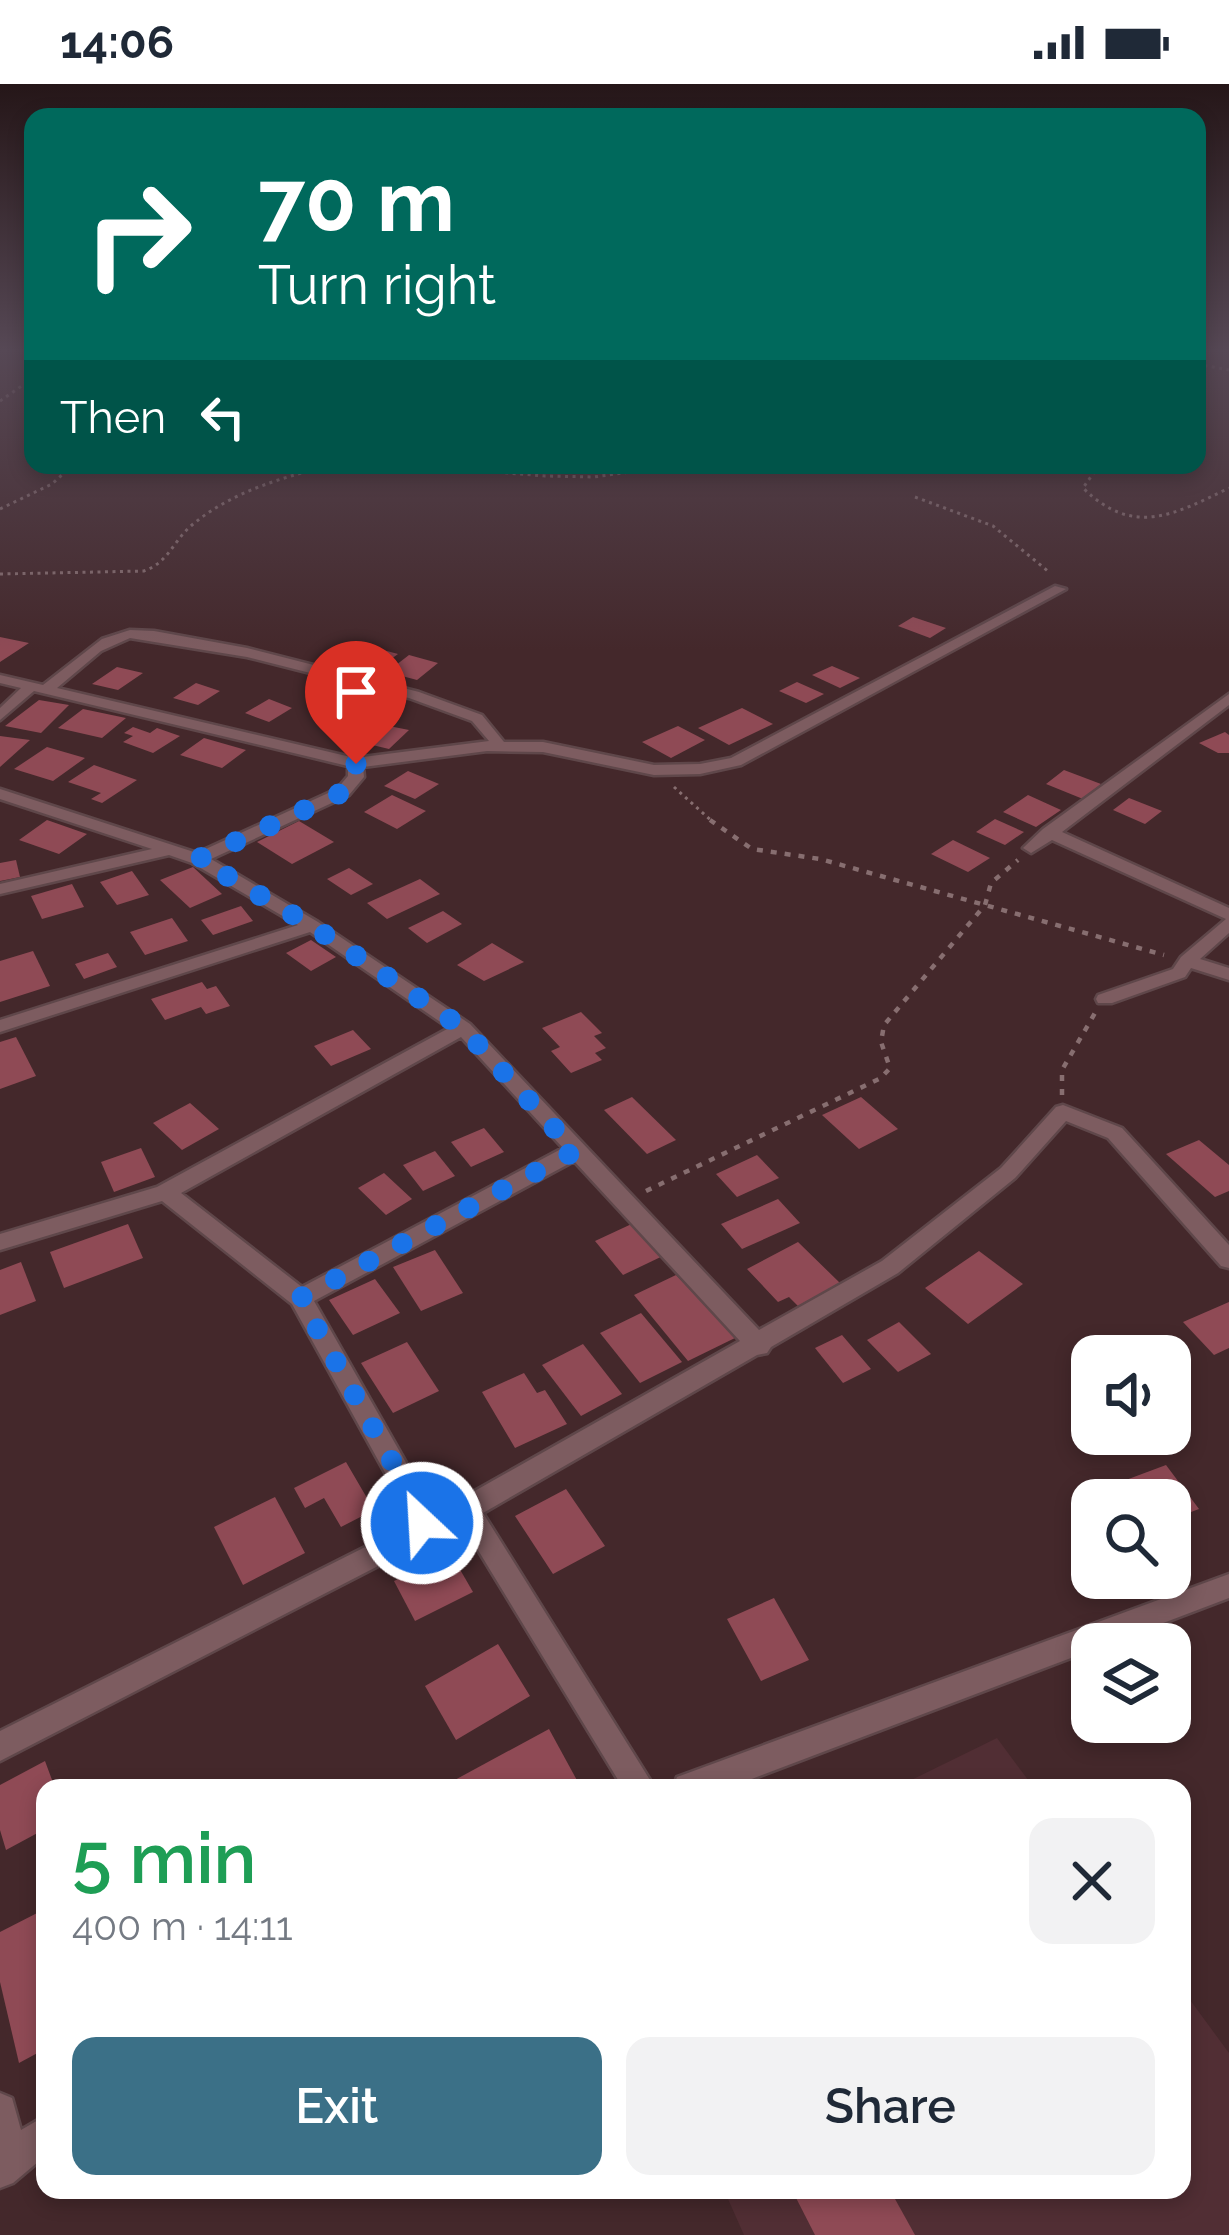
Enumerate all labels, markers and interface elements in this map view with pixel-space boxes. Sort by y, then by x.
text: 14:06 [60,16,174,69]
text: 70 m [258,152,455,251]
icon: right [60,156,216,312]
text: Turn right [258,253,496,317]
icon: left [190,384,256,450]
text: Then [60,391,166,444]
pin [305,641,407,764]
icon: arrive [323,659,389,725]
map controls [1071,1335,1191,1743]
button: sound [1071,1335,1191,1455]
position arrow [359,1460,485,1586]
button: search [1071,1479,1191,1599]
button: layers [1071,1623,1191,1743]
text: 5 min [72,1815,257,1900]
button: close [1029,1818,1155,1944]
text: 400 m · 14:11 [72,1903,293,1949]
button: Exit [72,2037,602,2175]
button: Share [626,2037,1155,2175]

